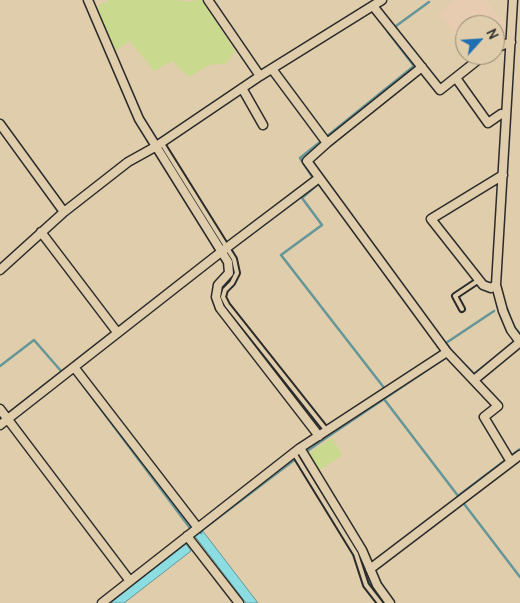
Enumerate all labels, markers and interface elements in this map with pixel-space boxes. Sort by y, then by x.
north arrow [455,15,505,65]
text: N [482,26,503,42]

